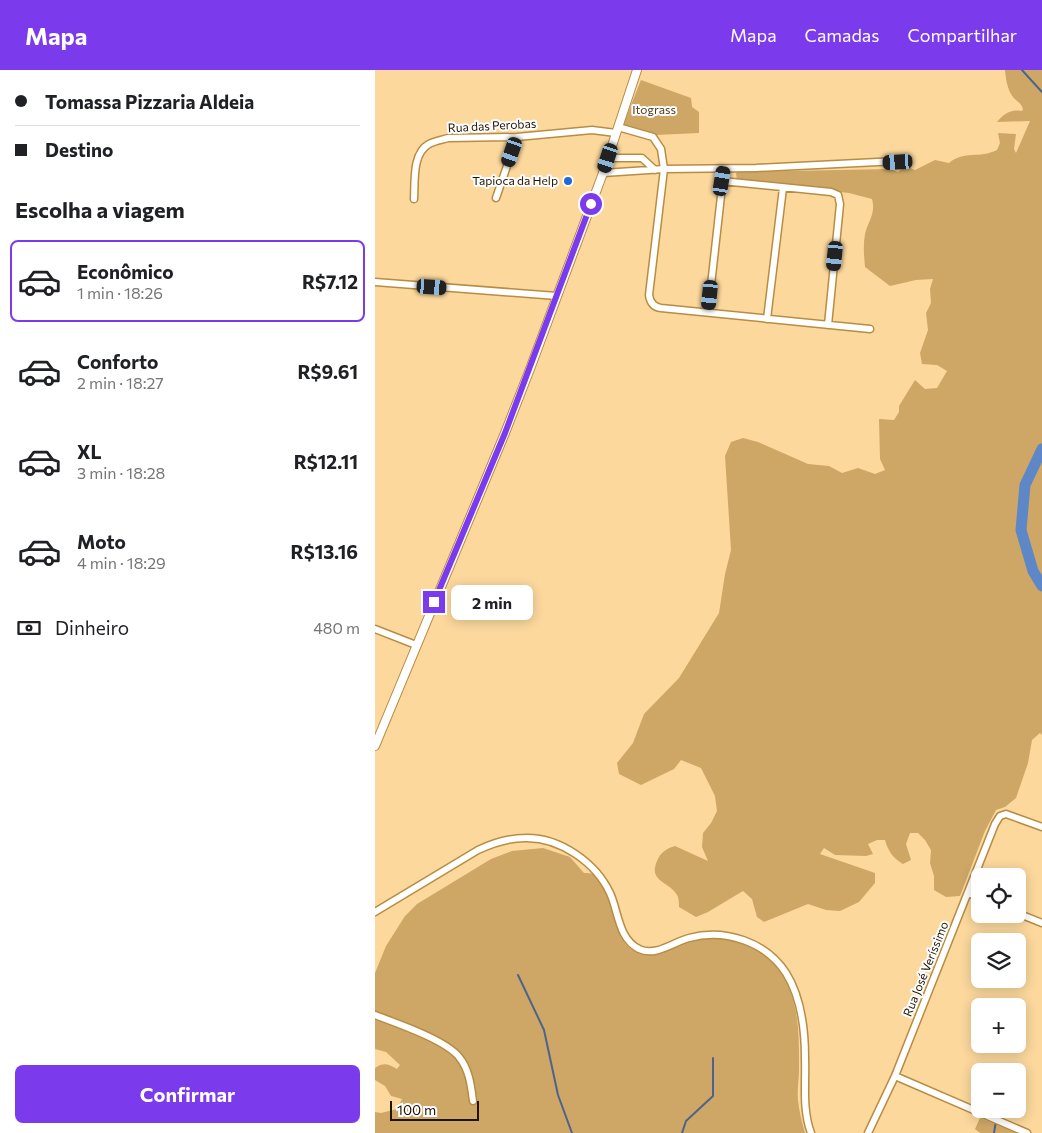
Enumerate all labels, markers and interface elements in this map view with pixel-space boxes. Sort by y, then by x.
text: Mapa [25,21,87,50]
text: Mapa [730,24,777,46]
text: Camadas [805,24,879,46]
text: Compartilhar [907,24,1017,46]
text: Tomassa Pizzaria Aldeia [45,90,254,113]
park label: Itograss [632,102,676,116]
street label: Rua das Perobas [447,116,536,134]
car [500,135,523,169]
text: Destino [45,138,113,161]
car [596,141,619,175]
car [882,154,913,170]
car [712,165,731,197]
place label: Tapioca da Help [472,173,558,187]
marker: Tapioca da Help [562,175,574,187]
route start [580,193,602,215]
text: Escolha a viagem [15,196,185,223]
car [825,240,844,272]
icon: car [17,259,62,304]
text: Econômico [77,260,174,283]
text: R$7.12 [302,270,358,293]
car [416,278,447,296]
car [700,279,719,311]
text: 1 min · 18:26 [77,283,163,302]
icon: car [17,349,62,394]
text: Conforto [77,350,158,373]
text: R$9.61 [297,360,358,383]
text: 2 min · 18:27 [77,373,164,392]
icon: car [17,439,62,484]
text: XL [77,440,102,463]
text: R$12.11 [294,450,358,473]
text: 3 min · 18:28 [77,463,165,482]
icon: car [17,529,62,574]
text: Moto [77,530,126,553]
text: R$13.16 [291,540,358,563]
text: 4 min · 18:29 [77,553,166,572]
callout: 2 min [451,584,534,620]
route end [423,591,445,613]
text: 2 min [472,593,512,612]
icon: cash [15,614,43,642]
text: Dinheiro [55,616,129,639]
text: 480 m [313,618,360,637]
map controls [971,868,1026,1118]
button: locate [971,868,1026,923]
street label: Rua José Veríssimo [900,919,951,1019]
button: layers [971,933,1026,988]
button: + [971,998,1026,1053]
button: − [971,1063,1026,1118]
button: Confirmar [15,1065,360,1123]
scale bar [390,1098,479,1121]
text: 100 m [397,1101,436,1118]

